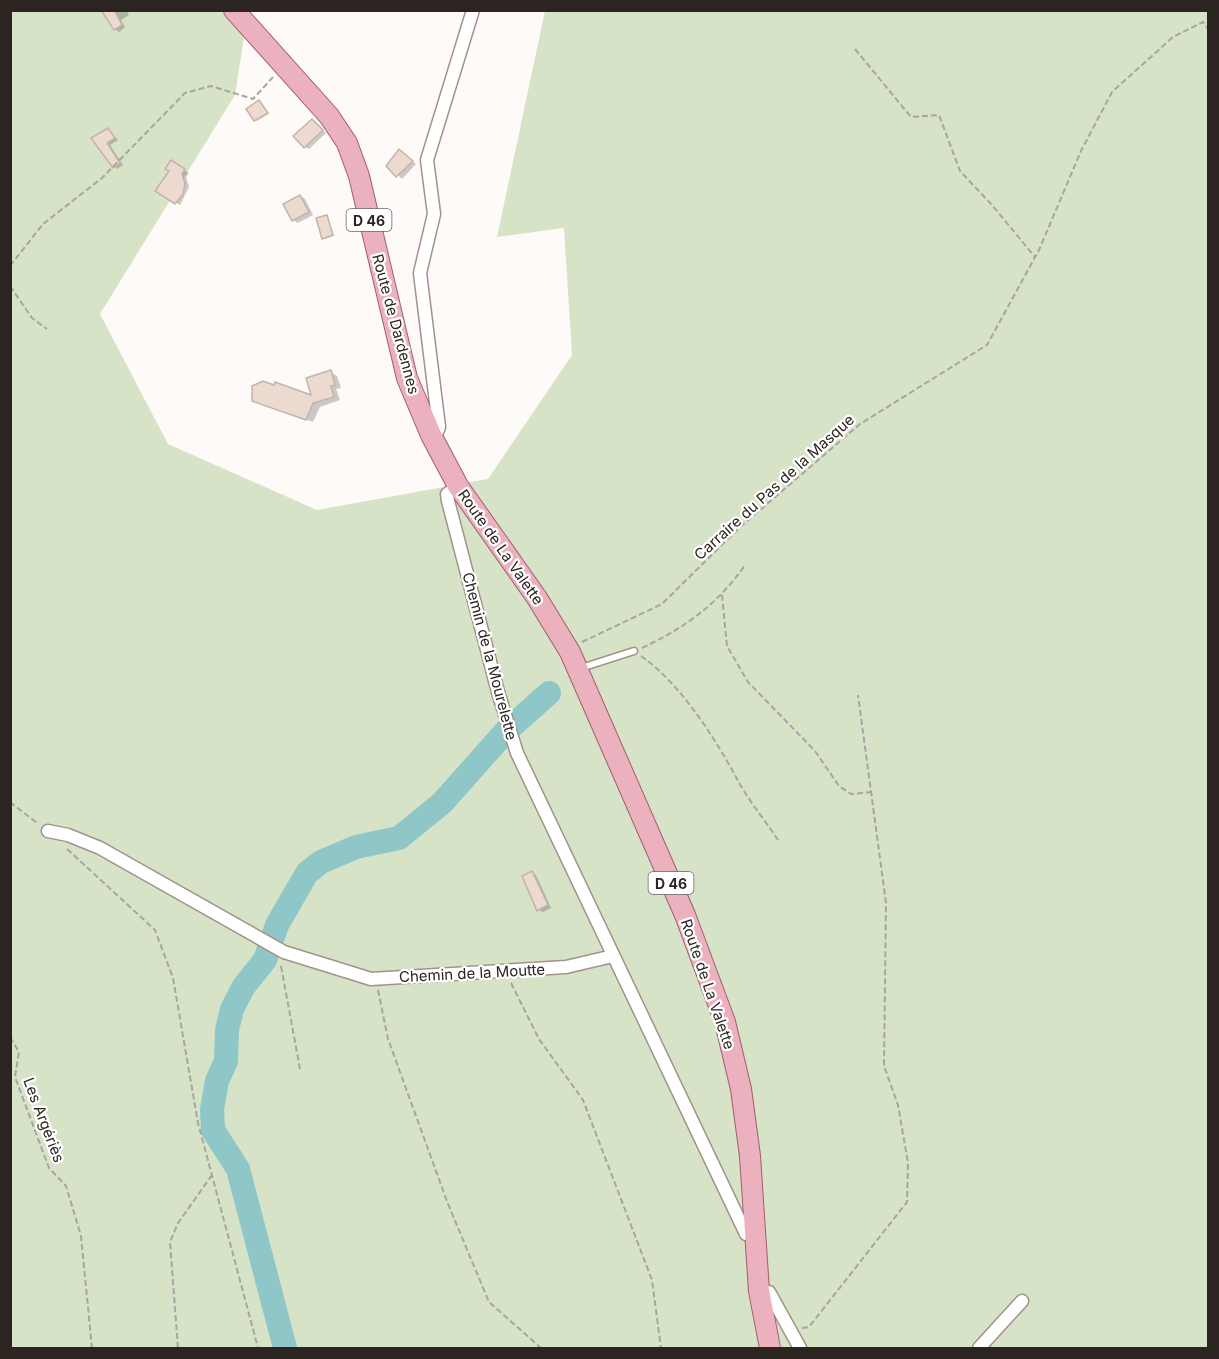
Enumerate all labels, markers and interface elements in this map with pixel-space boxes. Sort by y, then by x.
road number: D 46 [346,209,392,231]
street label: Route de Dardennes [368,252,424,396]
street label: Carraire du Pas de la Masque [690,410,858,564]
street label: Route de La Valette [454,486,548,608]
street label: Chemin de la Mourelette [458,570,522,742]
road number: D 46 [648,872,694,894]
street label: Route de La Valette [677,916,739,1052]
street label: Chemin de la Moutte [398,960,546,986]
street label: Les Argériès [19,1075,69,1165]

